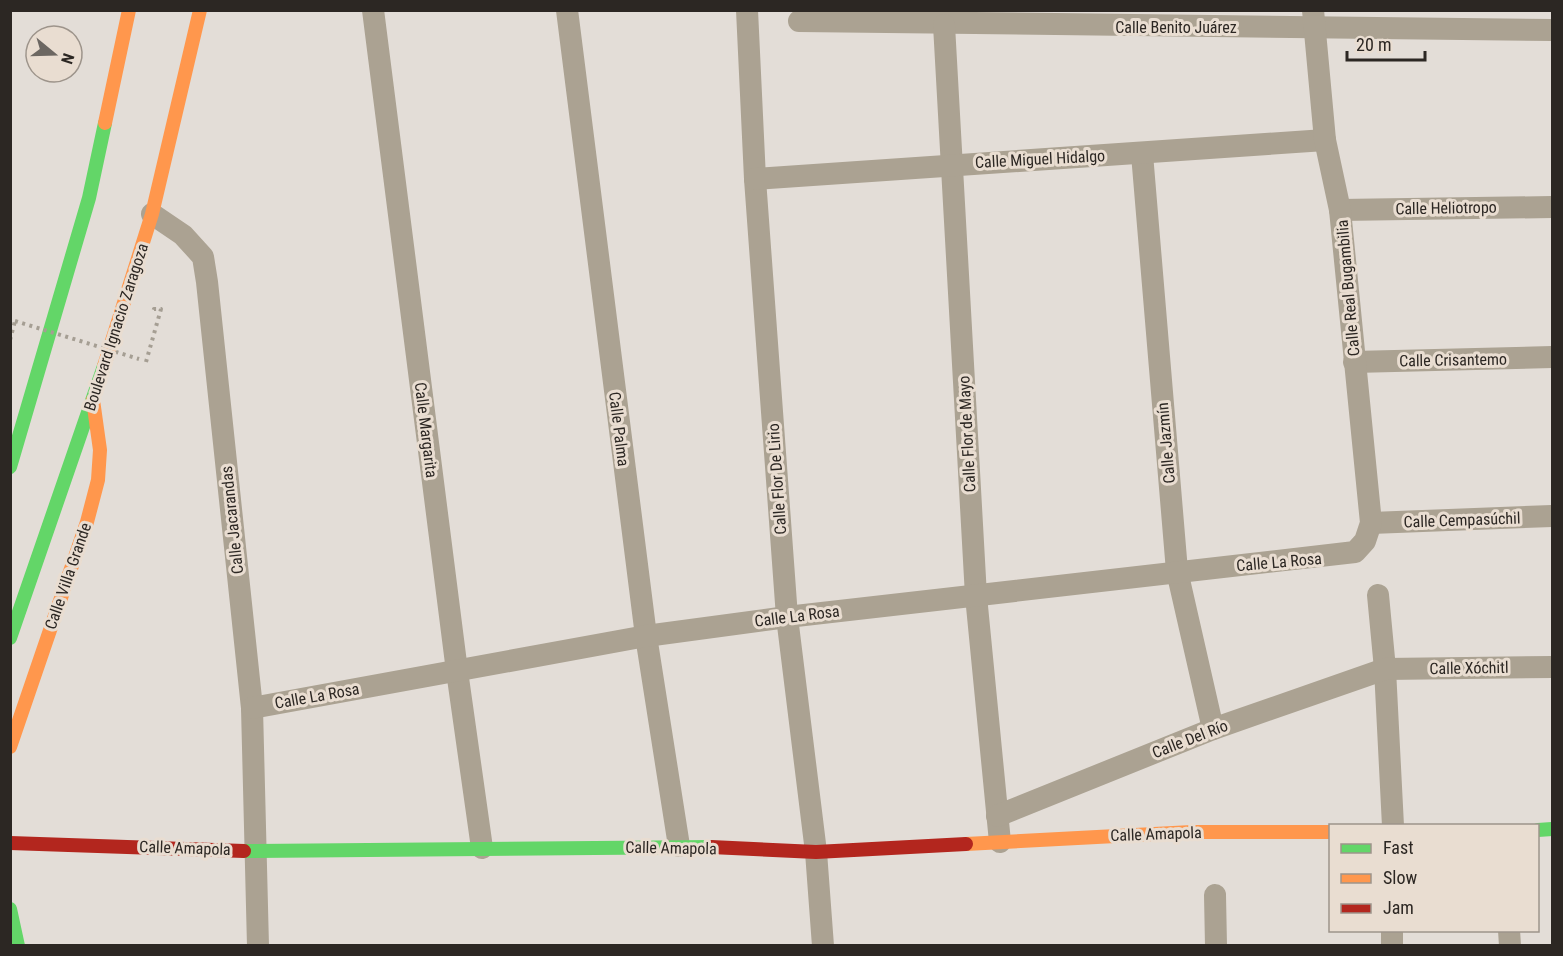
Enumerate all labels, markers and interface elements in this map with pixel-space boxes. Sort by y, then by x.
street label: Calle Benito Juárez [1115,18,1237,37]
north arrow [24,24,84,84]
scale bar [1347,24,1425,62]
text: 20 m [1356,34,1391,55]
text: N [57,51,78,66]
street label: Calle Miguel Hidalgo [974,146,1106,172]
street label: Calle Heliotropo [1395,198,1497,218]
street label: Calle Real Bugambilia [1333,219,1363,357]
street label: Boulevard Ignacio Zaragoza [80,241,152,413]
street label: Calle Crisantemo [1399,350,1507,370]
street label: Calle Flor de Mayo [954,375,980,493]
street label: Calle Margarita [411,381,441,479]
street label: Calle Palma [605,391,633,467]
street label: Calle Jazmín [1153,402,1179,484]
street label: Calle Flor De Lirio [764,423,790,535]
street label: Calle Jacarandas [217,465,247,575]
street label: Calle Cempasúchil [1403,508,1521,532]
street label: Calle Villa Grande [41,520,95,632]
street label: Calle La Rosa [1235,549,1323,575]
street label: Calle La Rosa [753,601,841,631]
street label: Calle Xóchitl [1429,658,1509,678]
street label: Calle La Rosa [273,679,361,713]
street label: Calle Del Río [1149,716,1231,762]
street label: Calle Amapola [1110,823,1202,845]
legend [1329,824,1539,932]
street label: Calle Amapola [139,837,231,859]
text: Fast [1383,837,1414,858]
street label: Calle Amapola [625,838,717,858]
text: Slow [1383,867,1418,888]
text: Jam [1383,897,1414,918]

